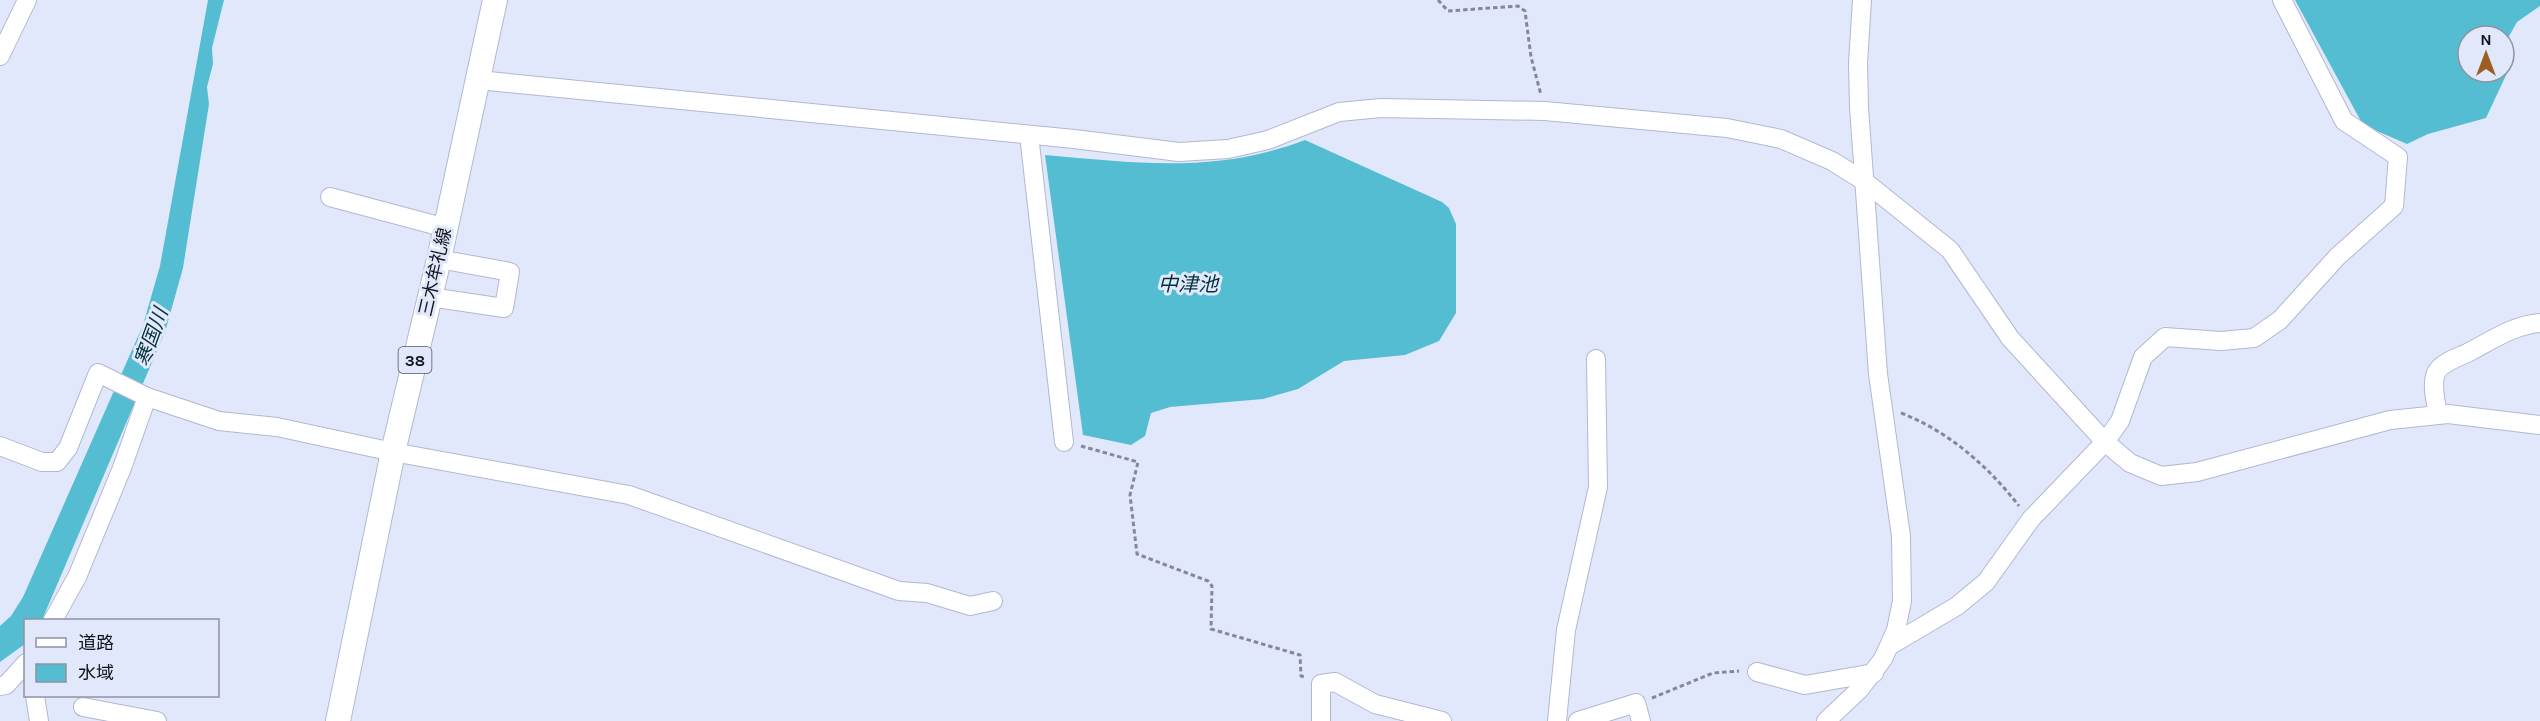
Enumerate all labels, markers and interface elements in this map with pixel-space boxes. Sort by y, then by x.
north arrow [2456,24,2516,84]
text: N [2480,30,2492,49]
street label: 三木牟礼線 [414,226,456,318]
water label: 中津池 [1158,273,1220,296]
water label: 寒国川 [130,303,173,369]
road number: 38 [398,347,432,373]
legend [24,619,219,697]
text: 道路 [78,632,114,654]
text: 水域 [78,662,114,684]

